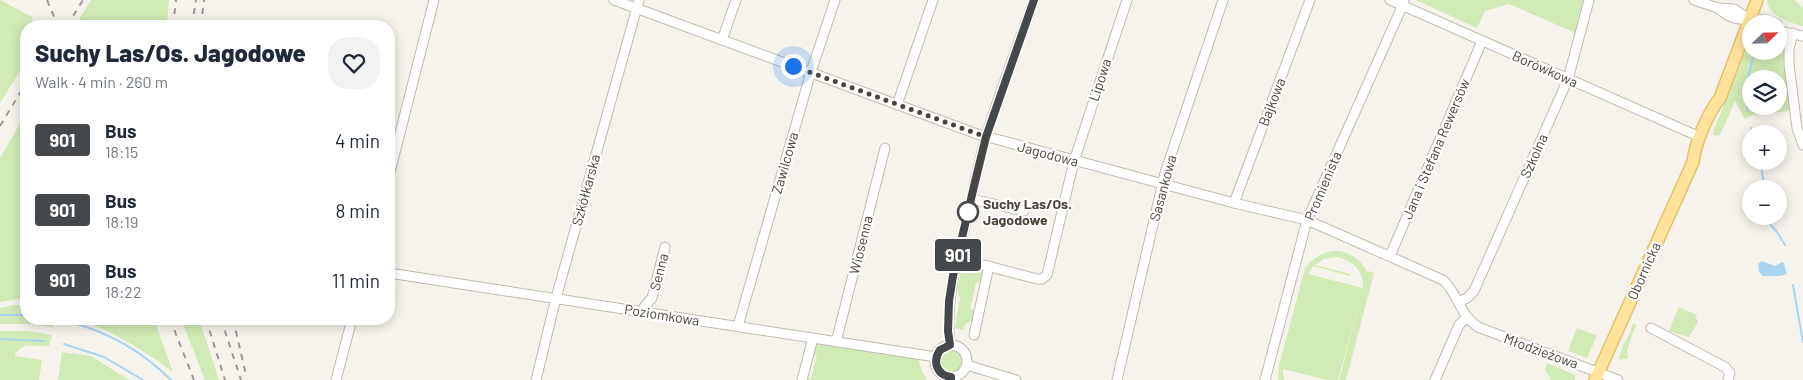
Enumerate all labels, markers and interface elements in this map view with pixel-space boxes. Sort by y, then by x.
north arrow [1742,15,1788,60]
map controls [1742,15,1787,225]
button: heart [328,37,380,89]
text: Suchy Las/Os. Jagodowe [35,38,306,67]
street label: Borówkowa [1510,47,1581,91]
your location [781,54,806,79]
street label: Lipowa [1085,56,1114,103]
button: layers [1742,70,1787,115]
text: Walk · 4 min · 260 m [35,72,168,91]
street label: Bajkowa [1255,75,1289,128]
street label: Jana i Stefana Rewersów [1398,76,1473,222]
text: Bus [105,119,137,142]
button: + [1742,125,1787,170]
text: 901 [50,129,76,151]
text: 4 min [335,129,380,152]
street label: Zawilcowa [768,130,801,196]
street label: Szkolna [1516,131,1551,181]
street label: Jagodowa [1016,137,1080,170]
text: 18:15 [105,142,138,161]
street label: Promienista [1300,149,1345,223]
street label: Szkółkarska [568,152,603,227]
street label: Sasankowa [1146,153,1180,223]
button: − [1742,180,1787,225]
text: Bus [105,189,137,212]
place label: Suchy Las/Os. Jagodowe [983,195,1072,228]
text: 901 [50,199,76,221]
text: 8 min [336,199,380,222]
marker: Suchy Las/Os. Jagodowe [957,201,979,223]
text: 18:19 [105,212,138,231]
street label: Wiosenna [845,214,876,276]
line badge: 901 [929,239,987,271]
street label: Obornicka [1623,239,1664,302]
text: 901 [945,244,971,266]
street label: Senna [646,251,671,292]
text: Bus [105,259,137,282]
text: 901 [50,269,76,291]
text: 11 min [332,269,380,292]
text: 18:22 [105,282,142,301]
street label: Poziomkowa [623,300,701,329]
street label: Młodzieżowa [1502,329,1581,372]

